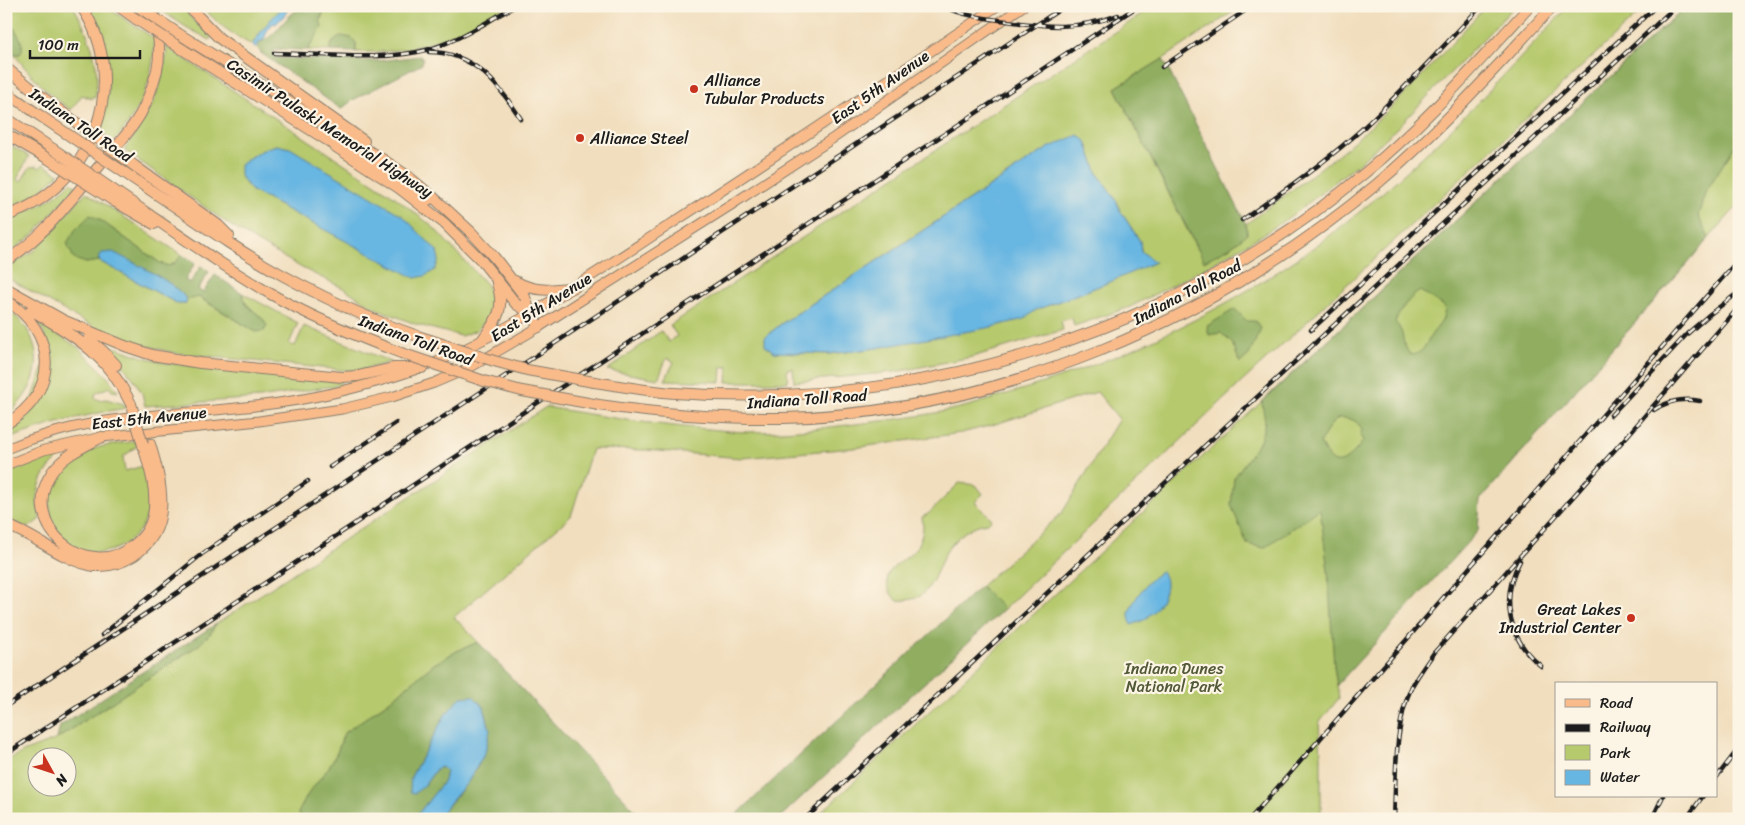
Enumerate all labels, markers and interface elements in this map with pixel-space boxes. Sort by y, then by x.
scale bar [30,28,140,60]
text: 100 m [38,32,79,58]
street label: East 5th Avenue [824,42,936,132]
street label: Casimir Pulaski Memorial Highway [221,50,440,206]
place label: Alliance Tubular Products [703,66,825,113]
street label: Indiana Toll Road [22,79,140,171]
marker: Alliance Tubular Products [688,83,700,95]
place label: Alliance Steel [589,124,689,153]
marker: Alliance Steel [574,132,586,144]
street label: Indiana Toll Road [1126,250,1248,333]
street label: East 5th Avenue [484,264,598,350]
street label: Indiana Toll Road [354,306,479,375]
street label: Indiana Toll Road [745,380,869,418]
street label: East 5th Avenue [90,398,208,438]
place label: Great Lakes Industrial Center [1498,595,1622,642]
marker: Great Lakes Industrial Center [1625,612,1637,624]
park label: Indiana Dunes National Park [1123,654,1224,701]
legend [1555,682,1718,798]
text: Road [1600,690,1633,716]
text: Railway [1600,714,1651,740]
text: Park [1600,740,1631,766]
north arrow [28,748,78,798]
text: Water [1600,764,1640,790]
text: N [49,768,75,792]

